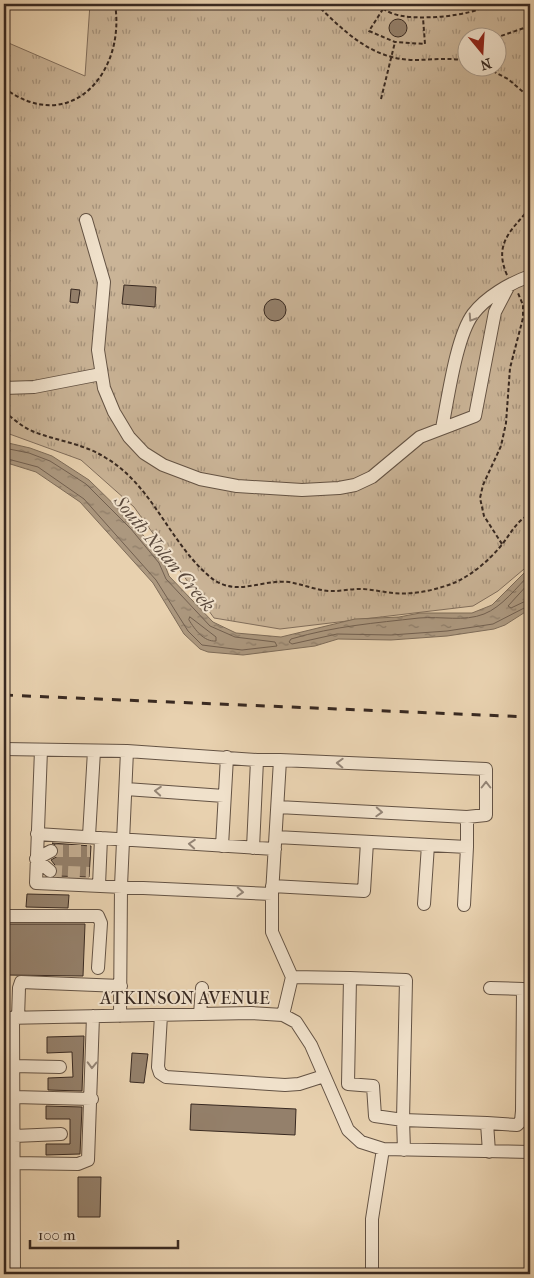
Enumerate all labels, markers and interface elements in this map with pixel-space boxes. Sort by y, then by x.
north arrow [456,28,506,78]
text: N [478,54,494,74]
one-way arrow [468,312,478,321]
water label: South Nolan Creek [108,490,219,616]
one-way arrow [336,757,344,768]
one-way arrow [481,781,491,788]
one-way arrow [154,786,162,797]
one-way arrow [375,807,383,818]
one-way arrow [187,838,195,849]
one-way arrow [236,887,244,898]
street label: ATKINSON AVENUE [99,988,270,1009]
one-way arrow [87,1062,97,1069]
scale bar [30,1218,178,1250]
text: 100 m [38,1226,76,1244]

